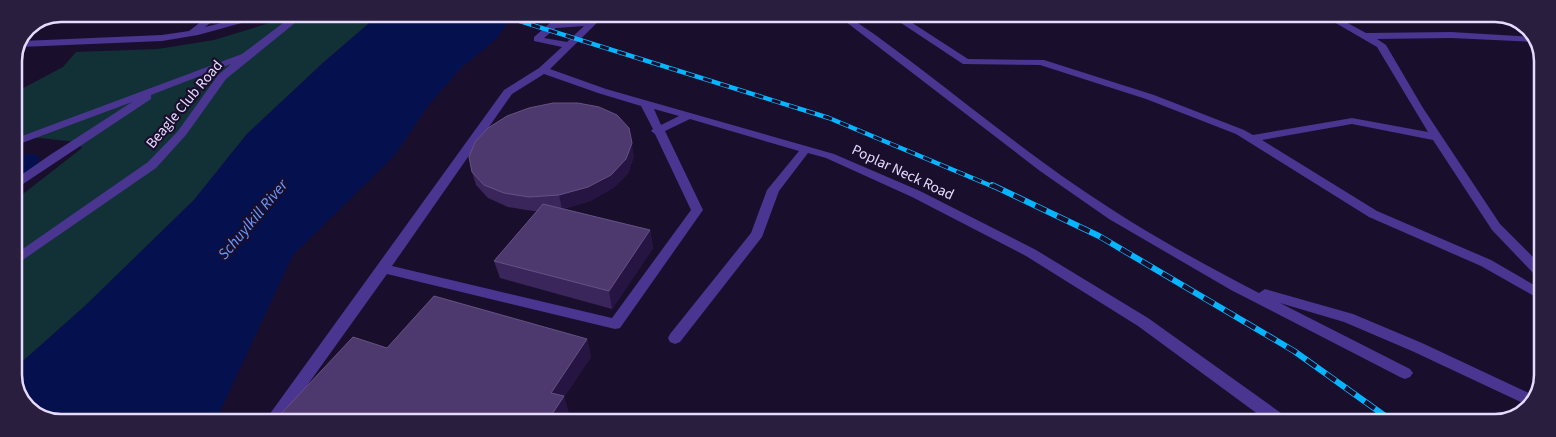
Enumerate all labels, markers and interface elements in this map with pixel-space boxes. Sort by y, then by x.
street label: Beagle Club Road [141,56,228,153]
street label: Poplar Neck Road [848,140,957,205]
water label: Schuylkill River [213,174,294,264]

